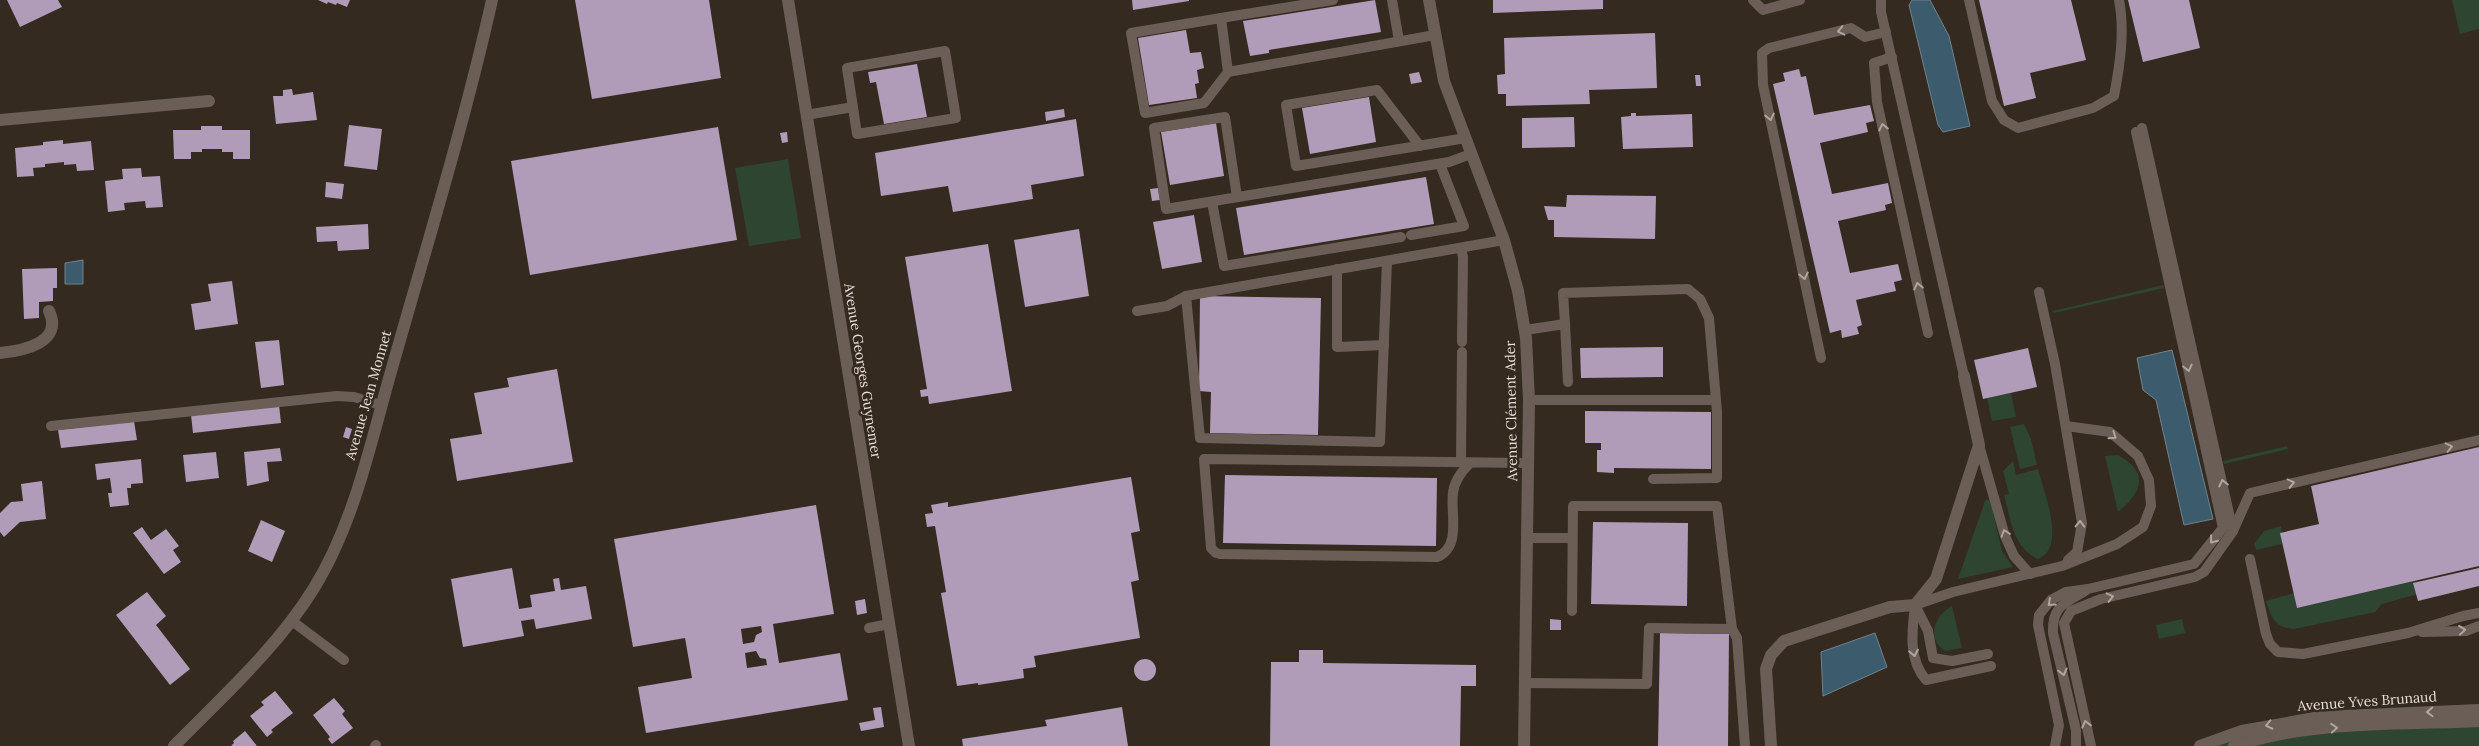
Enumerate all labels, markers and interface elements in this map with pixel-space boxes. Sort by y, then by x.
one-way arrow [1836,25,1845,36]
one-way arrow [1764,113,1775,122]
one-way arrow [1878,123,1889,132]
one-way arrow [1798,272,1809,281]
street label: Avenue Georges Guynemer [840,281,886,460]
one-way arrow [1913,281,1924,290]
street label: Avenue Jean Monnet [341,328,395,463]
street label: Avenue Clément Ader [1501,340,1521,483]
one-way arrow [2182,363,2192,372]
one-way arrow [2107,430,2117,439]
one-way arrow [2445,442,2453,453]
one-way arrow [2218,478,2229,487]
one-way arrow [2286,478,2295,489]
one-way arrow [2075,519,2085,527]
one-way arrow [2001,529,2011,538]
one-way arrow [2210,535,2219,544]
one-way arrow [2105,592,2114,602]
one-way arrow [2048,597,2057,606]
one-way arrow [2458,625,2466,636]
one-way arrow [1909,648,1919,657]
one-way arrow [2057,667,2067,675]
street label: Avenue Yves Brunaud [2296,687,2437,715]
one-way arrow [2426,707,2434,717]
one-way arrow [2081,719,2092,728]
one-way arrow [2264,719,2273,730]
one-way arrow [2330,722,2338,733]

